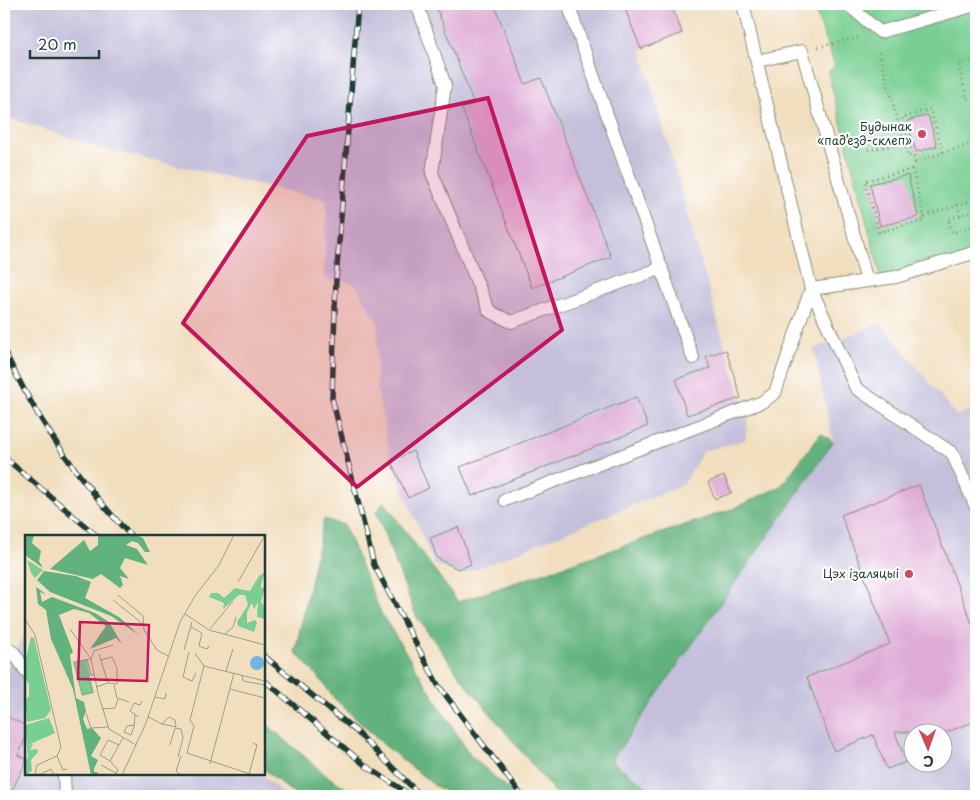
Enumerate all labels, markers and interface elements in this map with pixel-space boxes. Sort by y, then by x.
scale bar [30,28,99,60]
text: 20 m [38,32,77,55]
place label: Будынак «падʼезд-склеп» [817,117,913,149]
marker: Будынак «падʼезд-склеп» [916,128,928,140]
inset map [25,535,265,775]
place label: Цэх ізаляцыі [823,564,899,582]
marker: Цэх ізаляцыі [903,568,915,580]
north arrow [902,722,952,772]
text: С [923,751,934,772]

